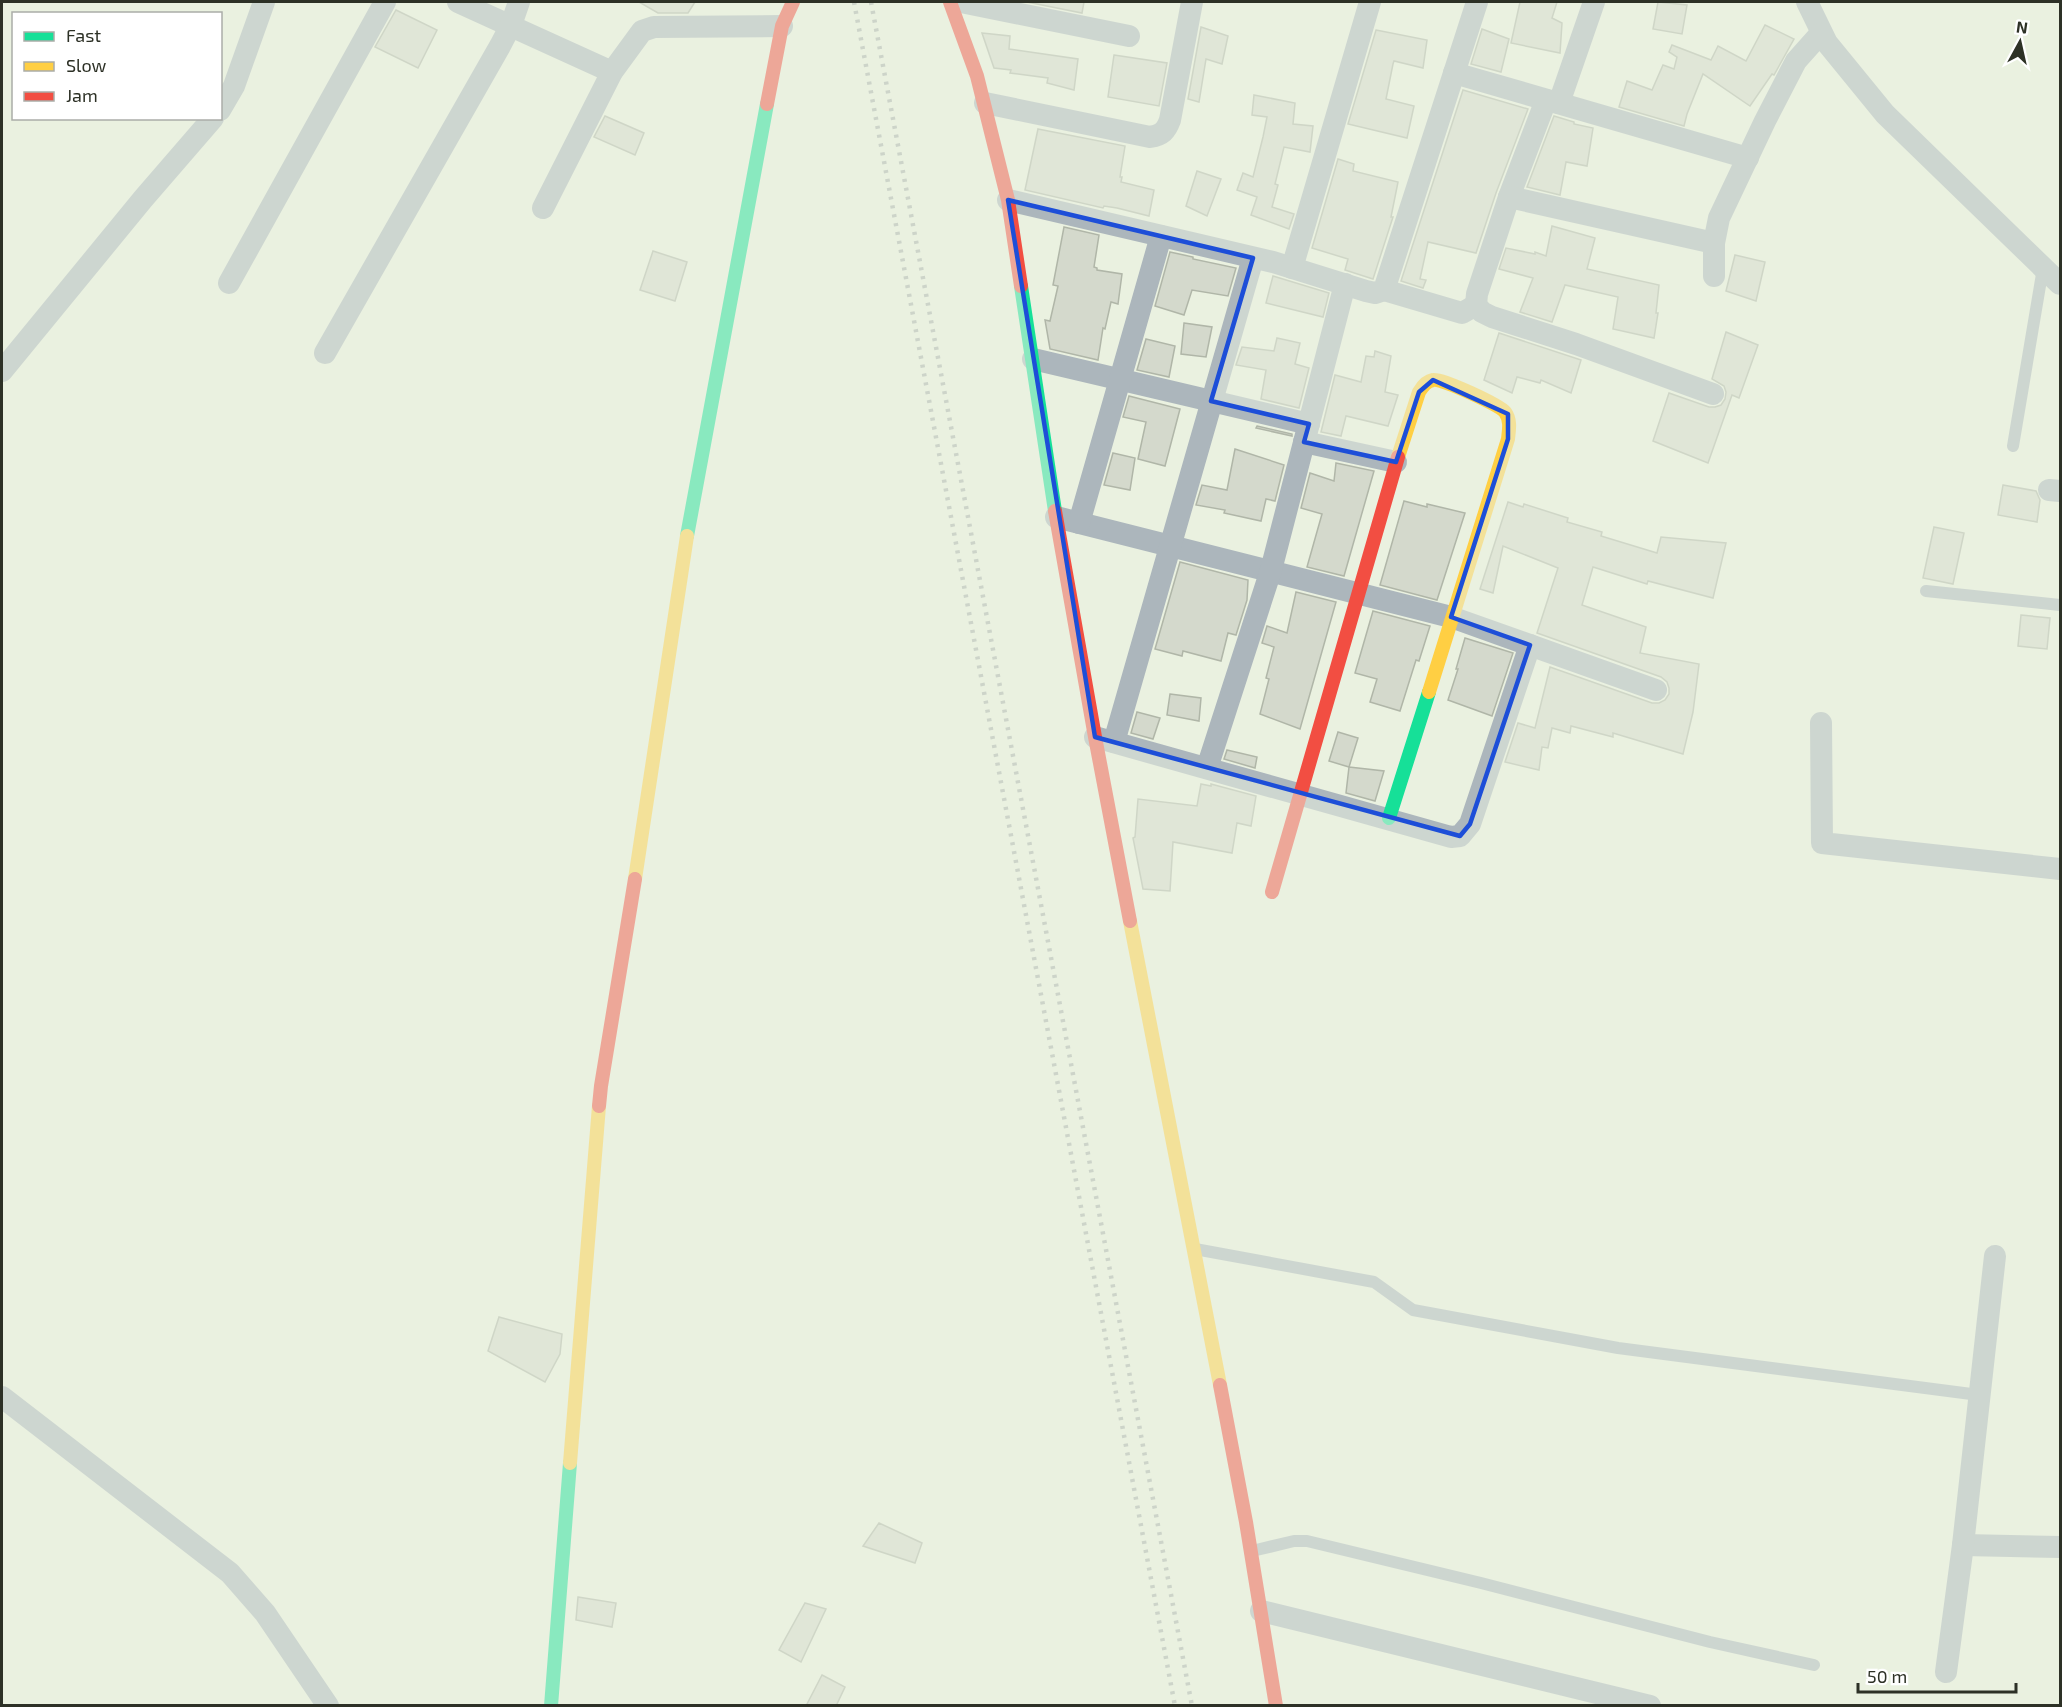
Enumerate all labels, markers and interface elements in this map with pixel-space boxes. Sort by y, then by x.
legend [12,12,222,120]
north arrow [1990,12,2050,72]
text: N [2015,16,2029,37]
text: Fast [66,24,101,46]
text: Slow [66,54,107,76]
text: Jam [66,84,98,106]
scale bar [1858,1656,2016,1694]
text: 50 m [1867,1665,1907,1687]

